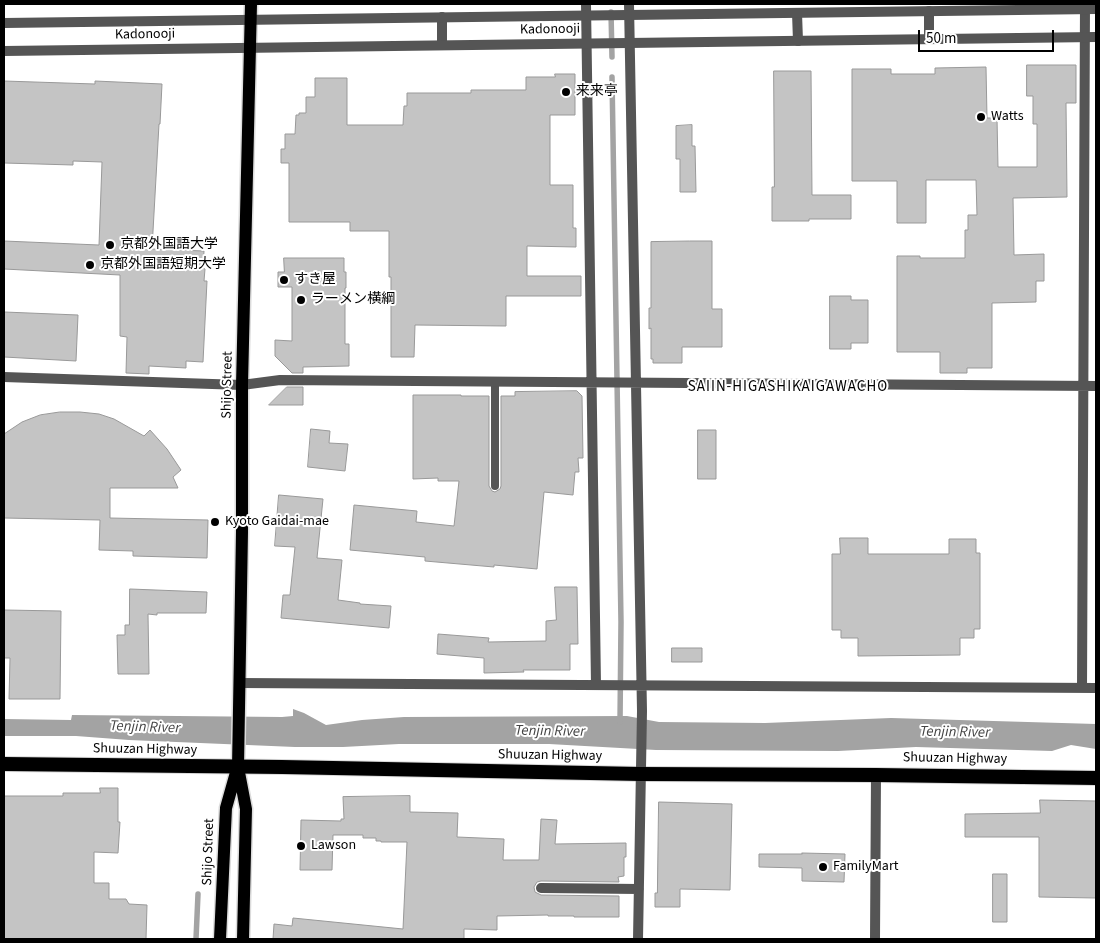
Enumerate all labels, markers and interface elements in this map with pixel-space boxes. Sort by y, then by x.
scale bar [920,20,1056,52]
street label: Kadonooji [520,21,580,39]
street label: Kadonooji [115,26,175,44]
text: 50 m [926,28,956,49]
place label: 来来亭 [576,84,618,100]
marker: 来来亭 [560,86,572,98]
place label: Watts [991,109,1024,125]
marker: Watts [975,111,987,123]
place label: 京都外国語大学 [120,237,218,253]
marker: 京都外国語大学 [104,239,116,251]
place label: 京都外国語短期大学 [100,257,226,273]
marker: 京都外国語短期大学 [84,259,96,271]
place label: すき屋 [294,272,336,288]
marker: すき屋 [278,274,290,286]
place label: ラーメン横綱 [311,292,395,308]
marker: ラーメン横綱 [295,294,307,306]
street label: Shijo Street [219,351,237,419]
district label: SAIIN-HIGASHIKAIGAWACHO [685,379,891,397]
place label: Kyoto Gaidai-mae [225,514,329,530]
marker: Kyoto Gaidai-mae [209,516,221,528]
water label: Tenjin River [109,718,181,738]
water label: Tenjin River [515,722,585,742]
water label: Tenjin River [920,723,990,743]
street label: Shuuzan Highway [93,741,197,759]
street label: Shuuzan Highway [498,747,602,765]
street label: Shuuzan Highway [903,750,1007,768]
street label: Shijo Street [199,818,219,886]
place label: Lawson [311,838,356,854]
marker: Lawson [295,840,307,852]
place label: FamilyMart [833,859,898,875]
marker: FamilyMart [817,861,829,873]

